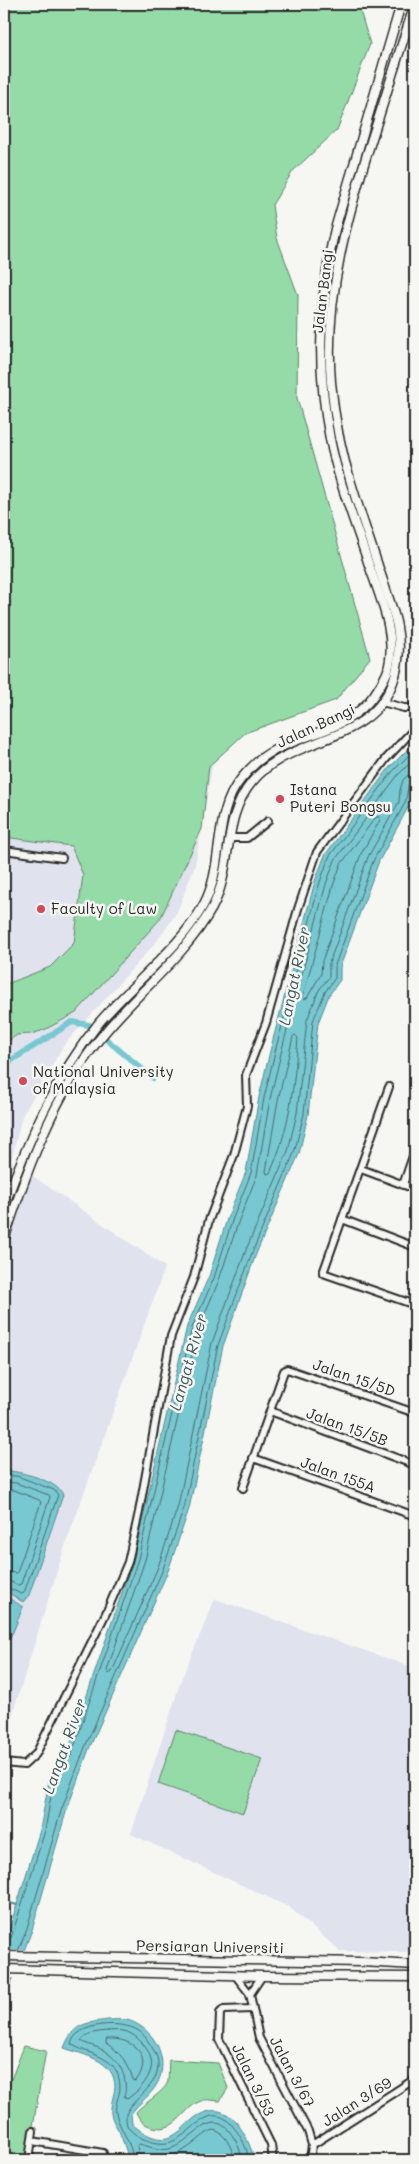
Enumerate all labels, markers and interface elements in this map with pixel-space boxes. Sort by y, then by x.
street label: Jalan Bangi [307,248,337,334]
street label: Jalan Bangi [273,698,358,752]
place label: Istana Puteri Bongsu [290,779,391,816]
marker: Istana Puteri Bongsu [274,793,286,805]
place label: Faculty of Law [51,898,157,918]
marker: Faculty of Law [35,903,47,915]
water label: Langat River [273,925,314,1027]
place label: National University of Malaysia [33,1061,174,1098]
marker: National University of Malaysia [17,1075,29,1087]
water label: Langat River [164,1311,211,1413]
street label: Jalan 15/5D [310,1354,398,1401]
street label: Jalan 15/5B [304,1402,391,1450]
street label: Jalan 155A [298,1451,379,1497]
water label: Langat River [37,1695,91,1797]
street label: Persiaran Universiti [136,1935,284,1957]
street label: Jalan 3/67 [266,2032,320,2111]
street label: Jalan 3/53 [228,2040,280,2119]
street label: Jalan 3/69 [318,2072,395,2130]

